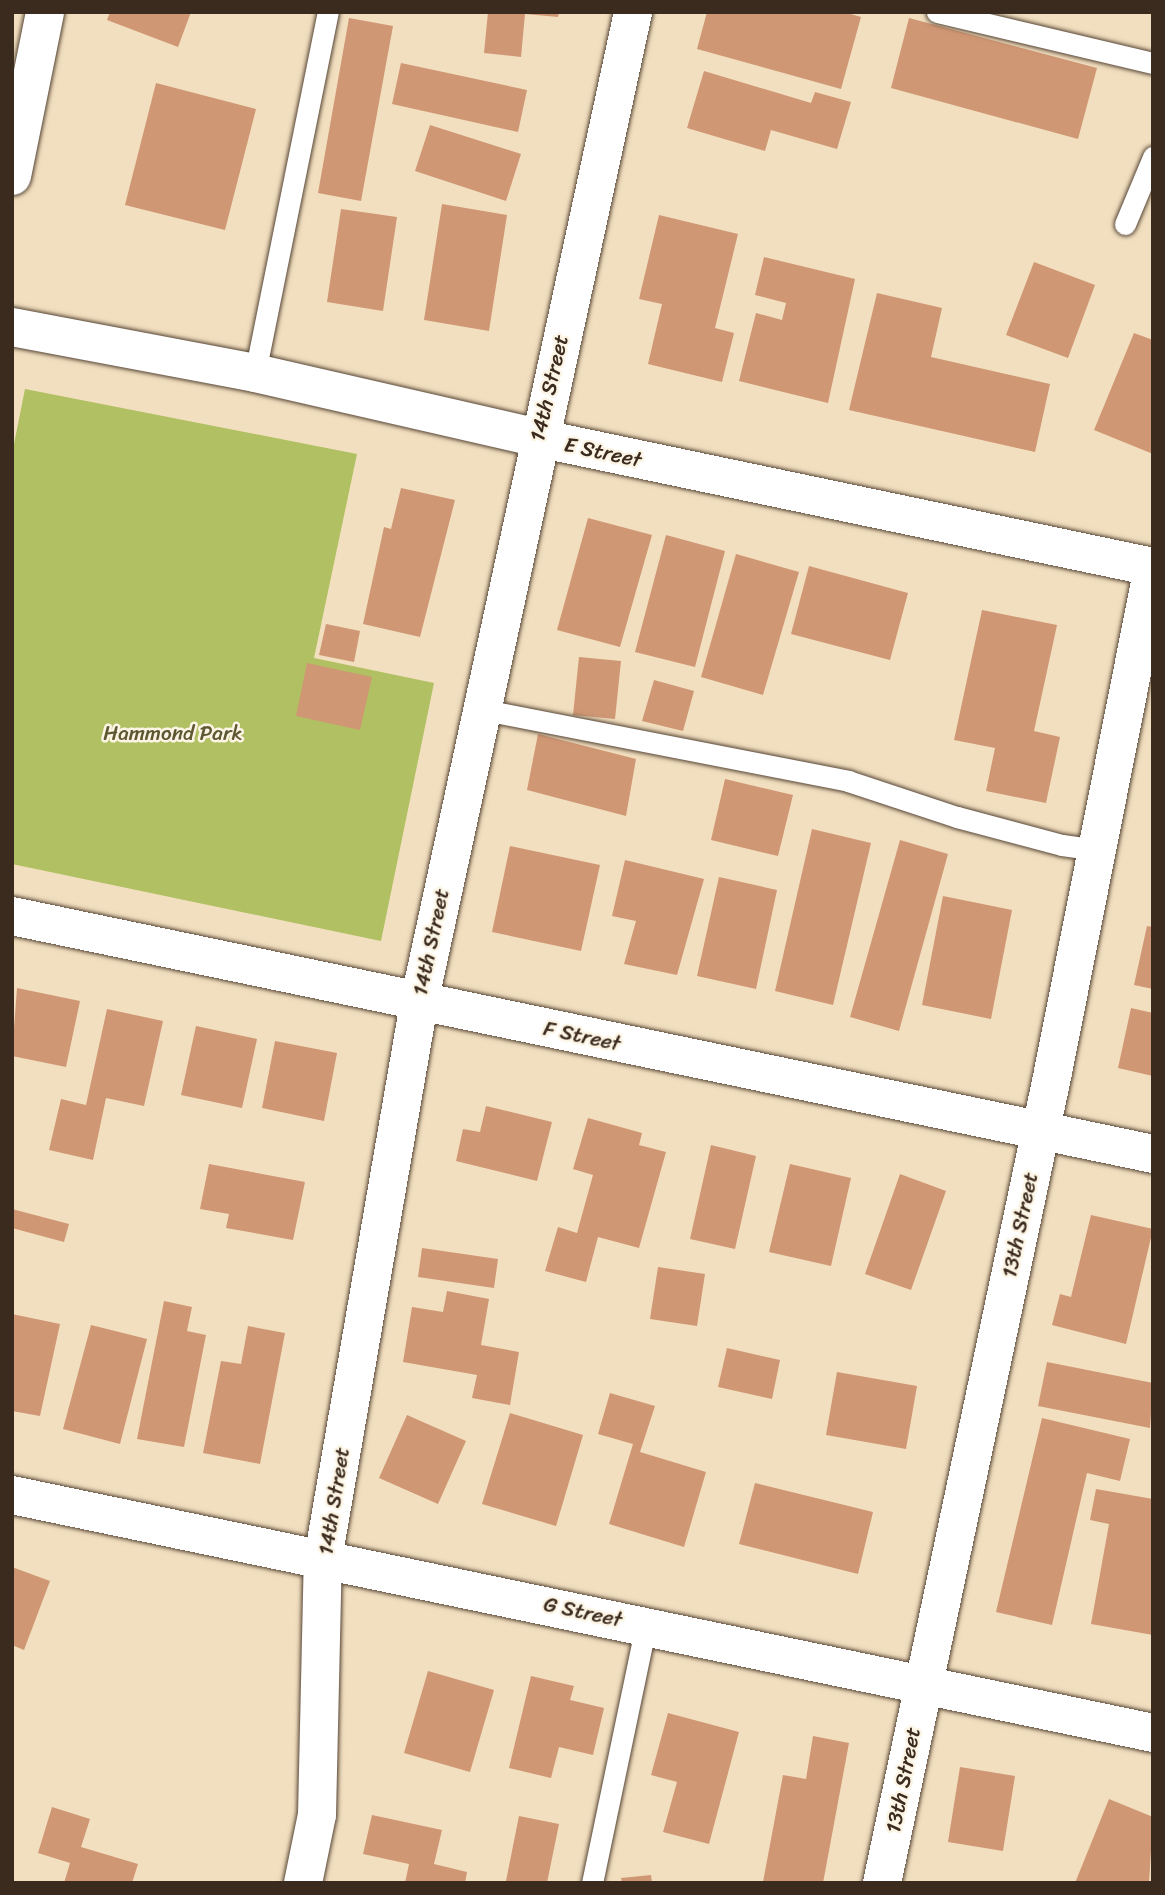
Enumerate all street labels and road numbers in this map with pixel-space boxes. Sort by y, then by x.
street label: 14th Street [524,332,574,444]
street label: E Street [562,432,644,472]
street label: 14th Street [407,886,455,998]
street label: F Street [541,1016,623,1056]
street label: 13th Street [997,1170,1043,1280]
street label: 14th Street [313,1445,355,1557]
street label: G Street [541,1591,625,1633]
street label: 13th Street [880,1725,926,1835]

